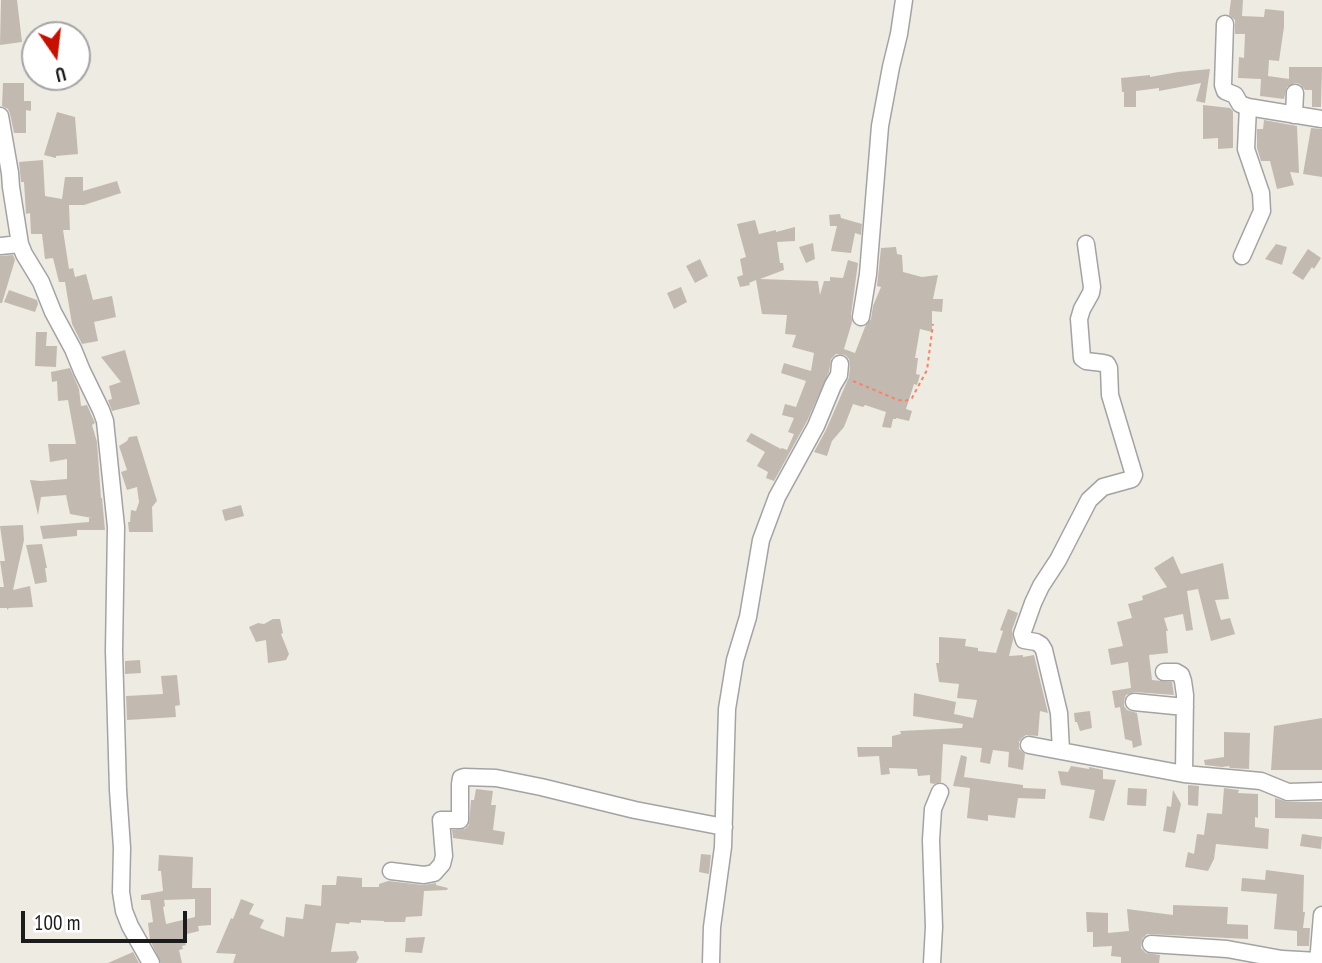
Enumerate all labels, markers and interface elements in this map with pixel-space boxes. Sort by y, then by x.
north arrow [21,21,91,91]
text: U [53,62,68,87]
scale bar [24,897,191,941]
text: 100 m [34,909,80,936]

